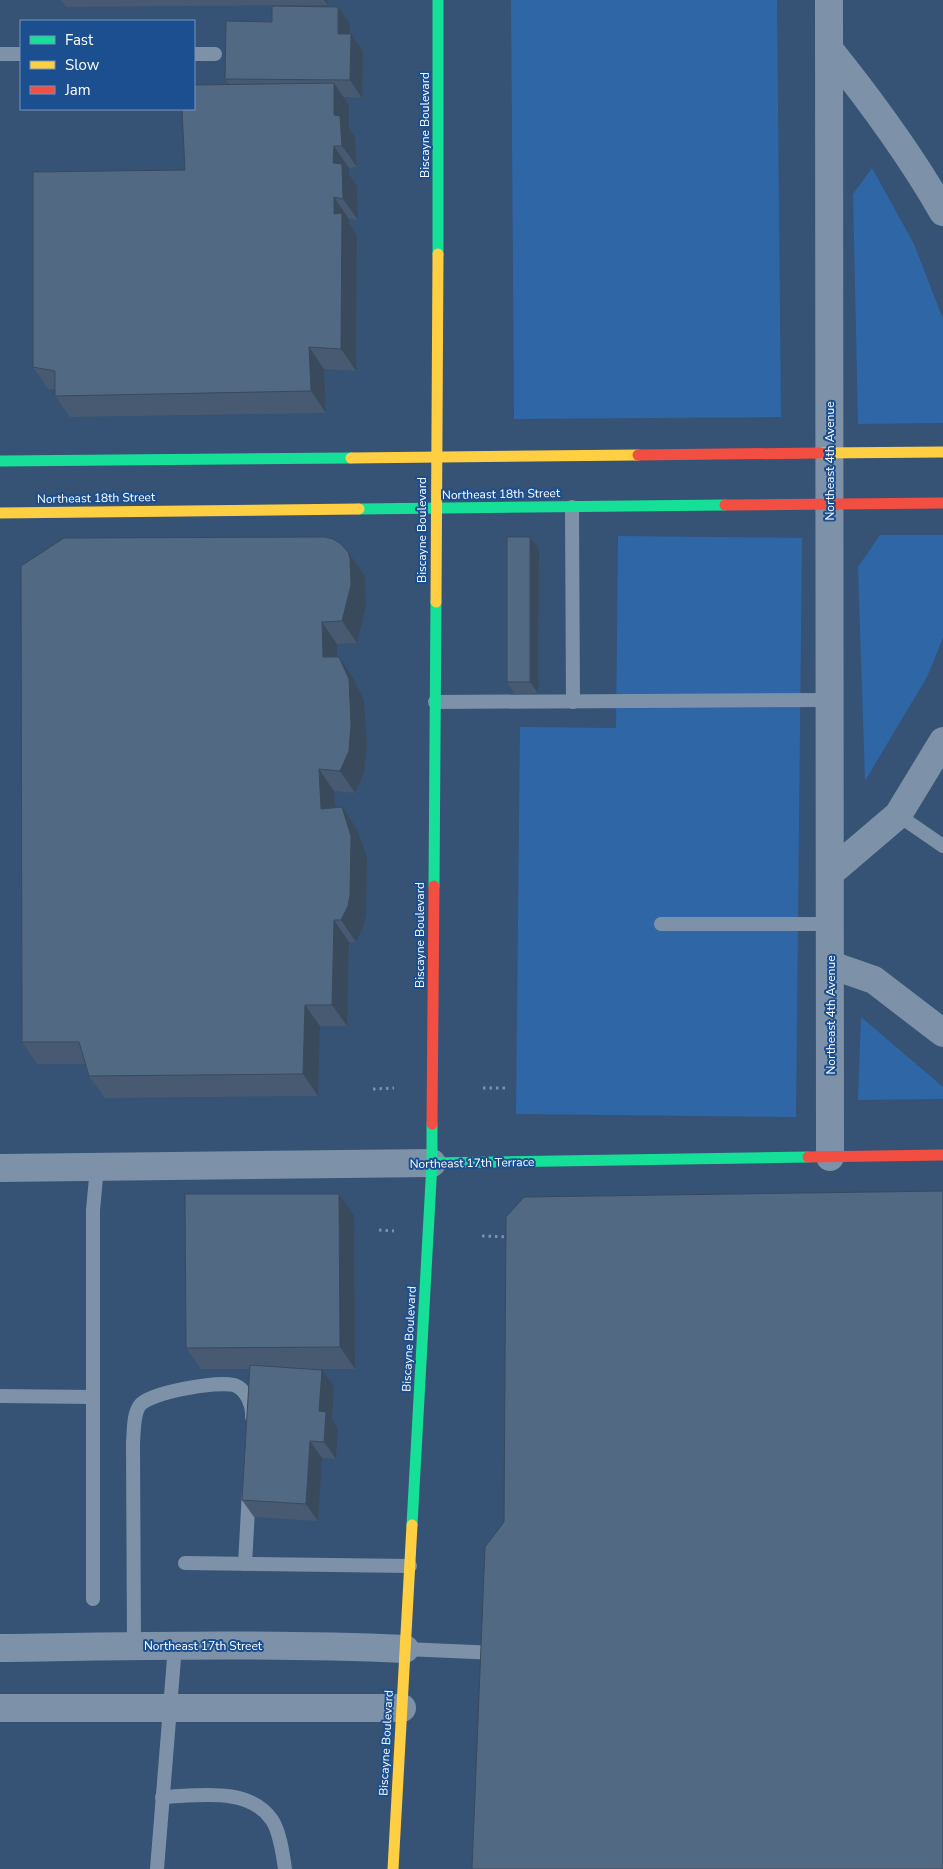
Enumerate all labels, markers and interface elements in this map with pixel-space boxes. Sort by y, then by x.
legend [20,20,195,110]
text: Fast [65,30,94,50]
text: Slow [65,55,100,75]
street label: Biscayne Boulevard [417,72,433,178]
text: Jam [64,80,91,100]
street label: Northeast 4th Avenue [822,401,838,521]
street label: Biscayne Boulevard [414,477,430,583]
street label: Northeast 18th Street [442,485,561,503]
street label: Northeast 18th Street [37,489,156,507]
street label: Biscayne Boulevard [412,882,428,988]
street label: Northeast 4th Avenue [823,955,839,1075]
street label: Northeast 17th Terrace [409,1154,535,1172]
street label: Biscayne Boulevard [398,1286,420,1392]
street label: Northeast 17th Street [144,1638,263,1654]
street label: Biscayne Boulevard [375,1690,397,1796]

